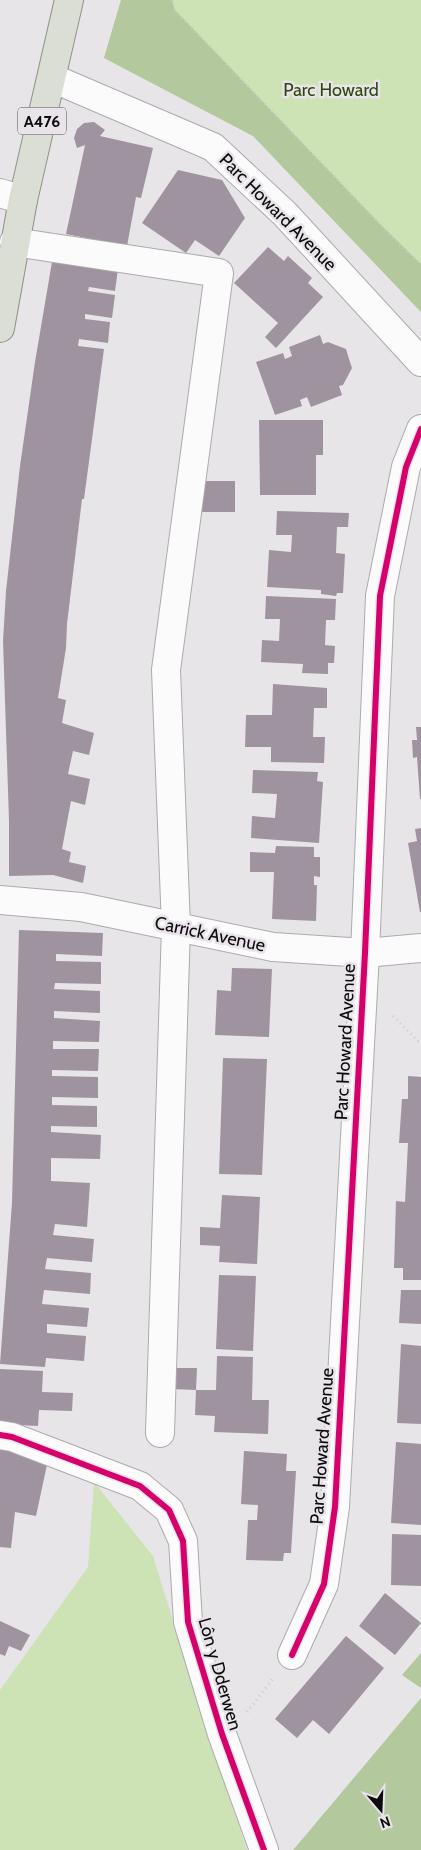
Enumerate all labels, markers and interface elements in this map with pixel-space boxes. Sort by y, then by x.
park label: Parc Howard [283,79,379,101]
road number: A476 [18,108,66,134]
street label: Parc Howard Avenue [215,149,341,275]
street label: Carrick Avenue [153,912,267,956]
street label: Parc Howard Avenue [330,963,360,1121]
street label: Parc Howard Avenue [306,1367,338,1525]
street label: Lôn y Dderwen [193,1615,247,1733]
north arrow [356,1785,406,1835]
text: N [378,1812,393,1832]

